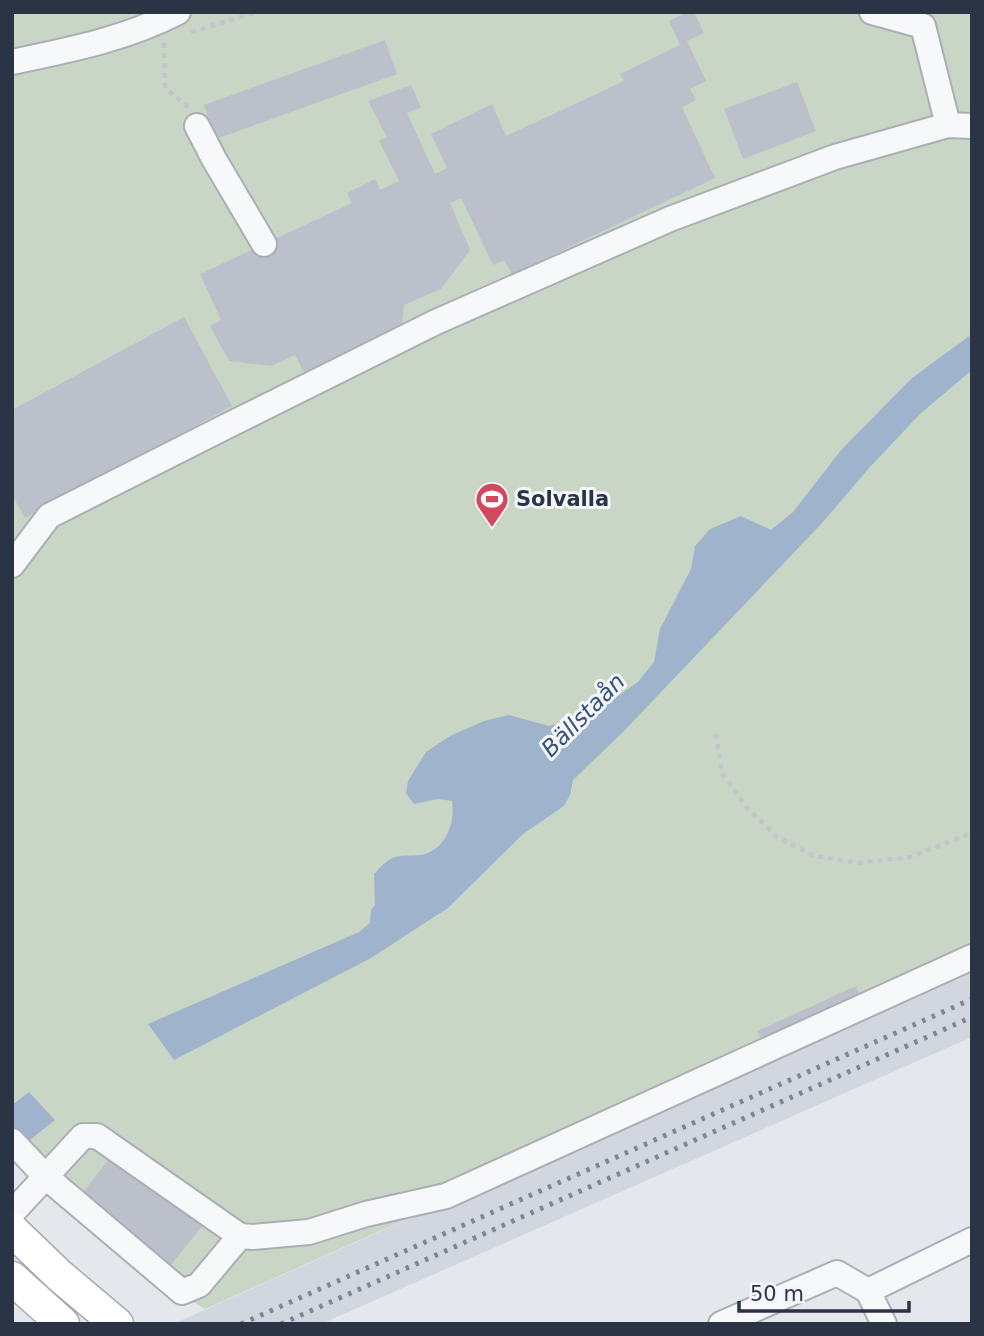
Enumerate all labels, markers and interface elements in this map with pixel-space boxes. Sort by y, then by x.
sports icon: Solvalla [473,480,511,529]
place label: Solvalla [516,487,609,511]
water label: Bällstaån [535,667,630,762]
scale bar [739,1270,909,1314]
text: 50 m [750,1282,804,1306]

